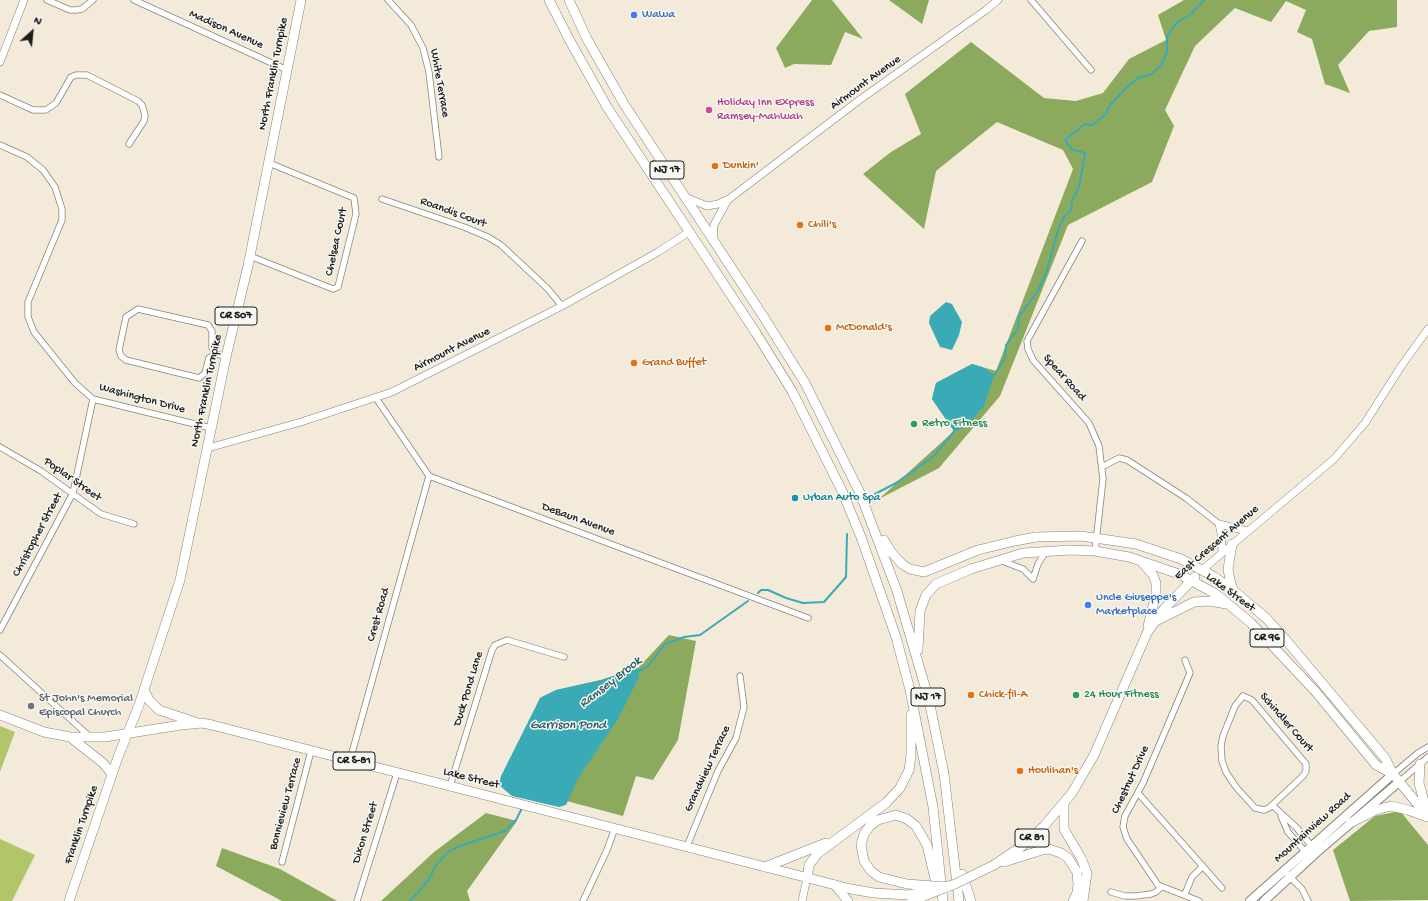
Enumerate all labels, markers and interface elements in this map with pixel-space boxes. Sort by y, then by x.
street label: Madison Avenue [187,7,265,53]
place label: Wawa [642,8,675,22]
marker: Wawa [629,10,639,20]
north arrow [12,12,52,52]
text: N [32,14,43,28]
street label: North Franklin Turnpike [256,16,292,132]
street label: White Terrace [426,48,452,118]
street label: Airmount Avenue [828,53,904,113]
place label: Holiday Inn Express Ramsey-Mahwah [717,96,814,124]
marker: Holiday Inn Express Ramsey-Mahwah [704,105,714,115]
place label: Dunkin' [723,159,759,173]
road number: NJ 17 [650,161,684,179]
marker: Dunkin' [710,161,720,171]
street label: Roandis Court [418,194,488,232]
street label: Chelsea Court [323,207,351,277]
place label: Chili's [808,218,836,232]
marker: Chili's [795,220,805,230]
road number: CR 507 [215,307,257,325]
place label: McDonald's [836,321,892,335]
marker: McDonald's [823,323,833,333]
street label: Airmount Avenue [411,325,493,375]
street label: North Franklin Turnpike [188,333,226,449]
street label: Spear Road [1039,352,1089,404]
place label: Grand Buffet [642,356,706,370]
marker: Grand Buffet [629,358,639,368]
street label: Washington Drive [97,381,187,417]
place label: Retro Fitness [922,417,987,431]
marker: Retro Fitness [909,419,919,429]
street label: Poplar Street [40,455,104,505]
street label: Christopher Street [10,491,66,579]
place label: Urban Auto Spa [803,491,881,505]
marker: Urban Auto Spa [790,493,800,503]
street label: DeBaun Avenue [539,500,617,540]
street label: East Crescent Avenue [1172,502,1262,584]
street label: Lake Street [1203,570,1257,616]
street label: Crest Road [364,586,394,644]
place label: Uncle Giuseppe's Marketplace [1096,591,1176,619]
marker: Uncle Giuseppe's Marketplace [1083,600,1093,610]
road number: CR 96 [1250,629,1284,647]
street label: Duck Pond Lane [451,650,487,728]
water label: Ramsey Brook [577,654,645,712]
road number: NJ 17 [911,688,945,706]
place label: Chick-fil-A [979,688,1028,702]
place label: 24 Hour Fitness [1084,688,1159,702]
marker: Chick-fil-A [966,690,976,700]
marker: 24 Hour Fitness [1071,690,1081,700]
street label: Schindler Court [1256,690,1316,756]
place label: St John's Memorial Episcopal Church [39,692,133,720]
marker: St John's Memorial Episcopal Church [26,701,36,711]
water label: Garrison Pond [530,718,606,734]
street label: Grandview Terrace [682,724,734,814]
street label: Chestnut Drive [1109,744,1153,816]
road number: CR S-81 [333,752,375,770]
street label: Bonnieview Terrace [267,756,305,852]
place label: Houlihan's [1028,764,1078,778]
street label: Lake Street [441,765,501,793]
marker: Houlihan's [1015,766,1025,776]
street label: Franklin Turnpike [62,784,102,866]
street label: Mountainview Road [1272,790,1354,866]
street label: Dixon Street [350,801,382,865]
road number: CR 81 [1015,829,1049,847]

